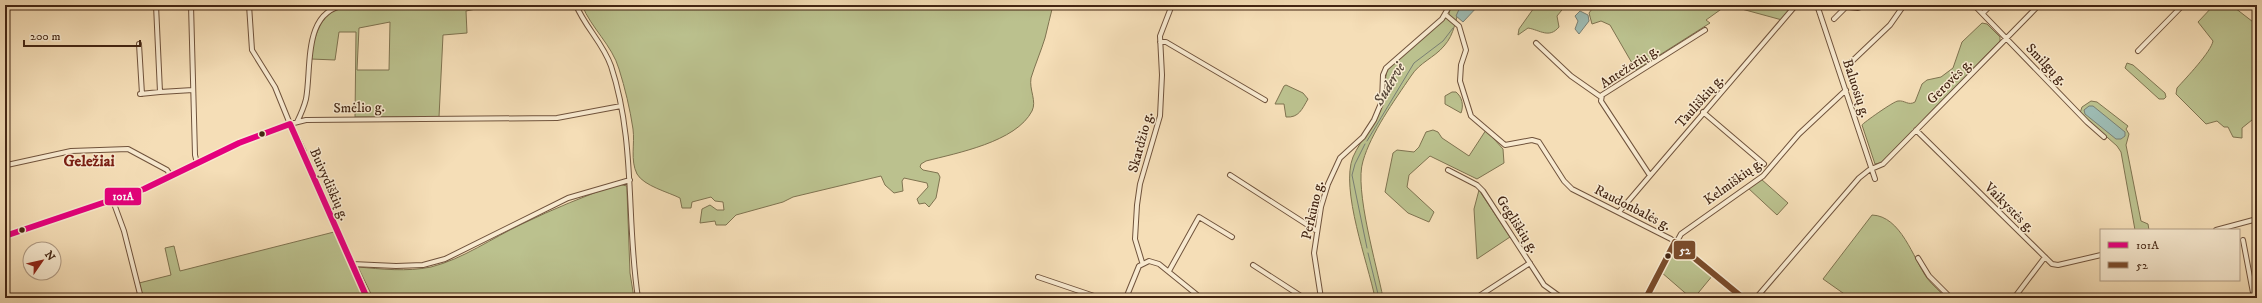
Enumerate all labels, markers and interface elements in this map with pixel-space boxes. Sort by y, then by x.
scale bar [24,22,140,48]
text: 200 m [30,29,60,44]
street label: Smilgų g. [2022,40,2071,90]
street label: Antežerių g. [1597,41,1663,93]
street label: Gerovės g. [1923,55,1976,108]
street label: Baluosių g. [1838,57,1874,120]
water label: Sudervė [1369,59,1410,110]
street label: Tauliškių g. [1672,71,1728,132]
street label: Smėlio g. [333,99,385,117]
street label: Skardžio g. [1124,110,1158,175]
unlabelled marker [257,129,267,139]
street label: Buivydiškių g. [305,145,353,224]
district label: Geležiai [63,151,115,171]
street label: Kelmiškių g. [1700,154,1767,209]
street label: Vaikystės g. [1980,178,2038,237]
street label: Perkūno g. [1297,179,1328,241]
street label: Raudonbalės g. [1591,181,1674,235]
line badge: 101A [104,187,142,206]
text: 101A [113,190,134,204]
street label: Gegliškių g. [1492,192,1542,257]
unlabelled marker [17,225,27,235]
legend [2100,229,2240,281]
text: 101A [2136,238,2159,253]
line badge: 52 [1673,240,1696,260]
north arrow [22,241,62,281]
text: 52 [1679,244,1691,258]
text: N [41,248,58,264]
unlabelled marker [1663,251,1673,261]
text: 52 [2136,258,2148,273]

